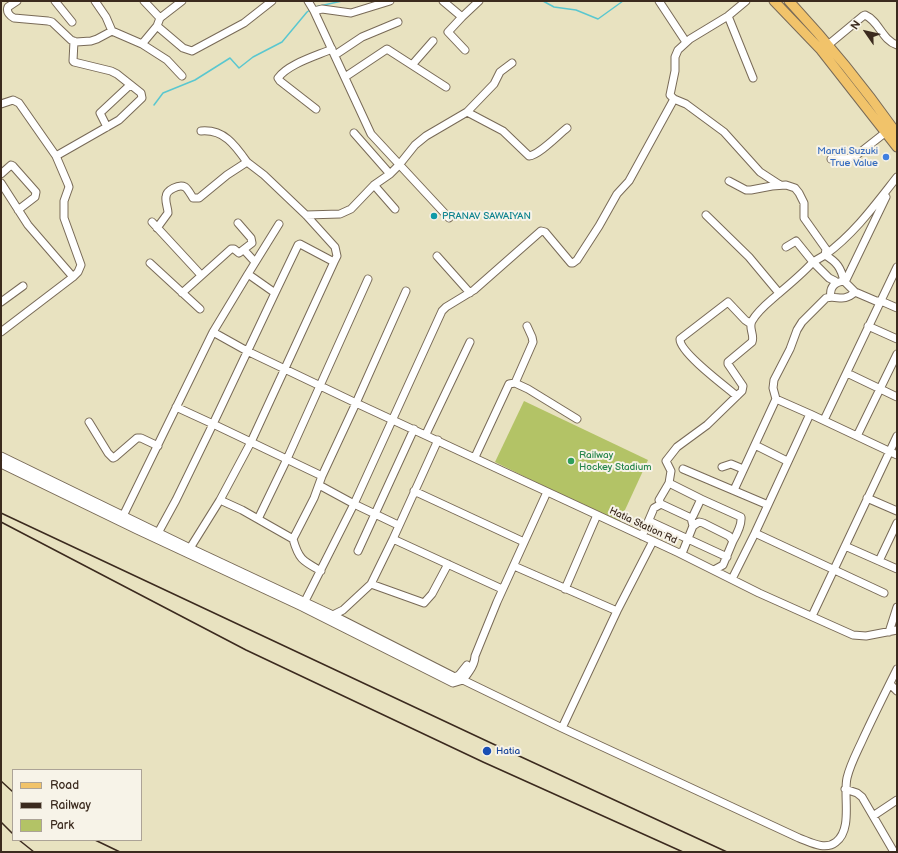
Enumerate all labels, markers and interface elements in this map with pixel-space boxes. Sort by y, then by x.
north arrow [846,12,886,52]
text: N [848,18,863,32]
place label: Maruti Suzuki True Value [817,145,878,168]
marker: Maruti Suzuki True Value [881,152,891,162]
place label: PRANAV SAWAIYAN [442,210,531,222]
marker: PRANAV SAWAIYAN [429,211,439,221]
place label: Railway Hockey Stadium [579,449,651,472]
marker: Railway Hockey Stadium [566,456,576,466]
street label: Hatia Station Rd [607,505,679,547]
marker: Hatia [481,745,493,757]
place label: Hatia [496,745,520,757]
legend [12,769,142,841]
text: Road [50,778,79,793]
text: Railway [50,798,91,813]
text: Park [50,818,74,833]

